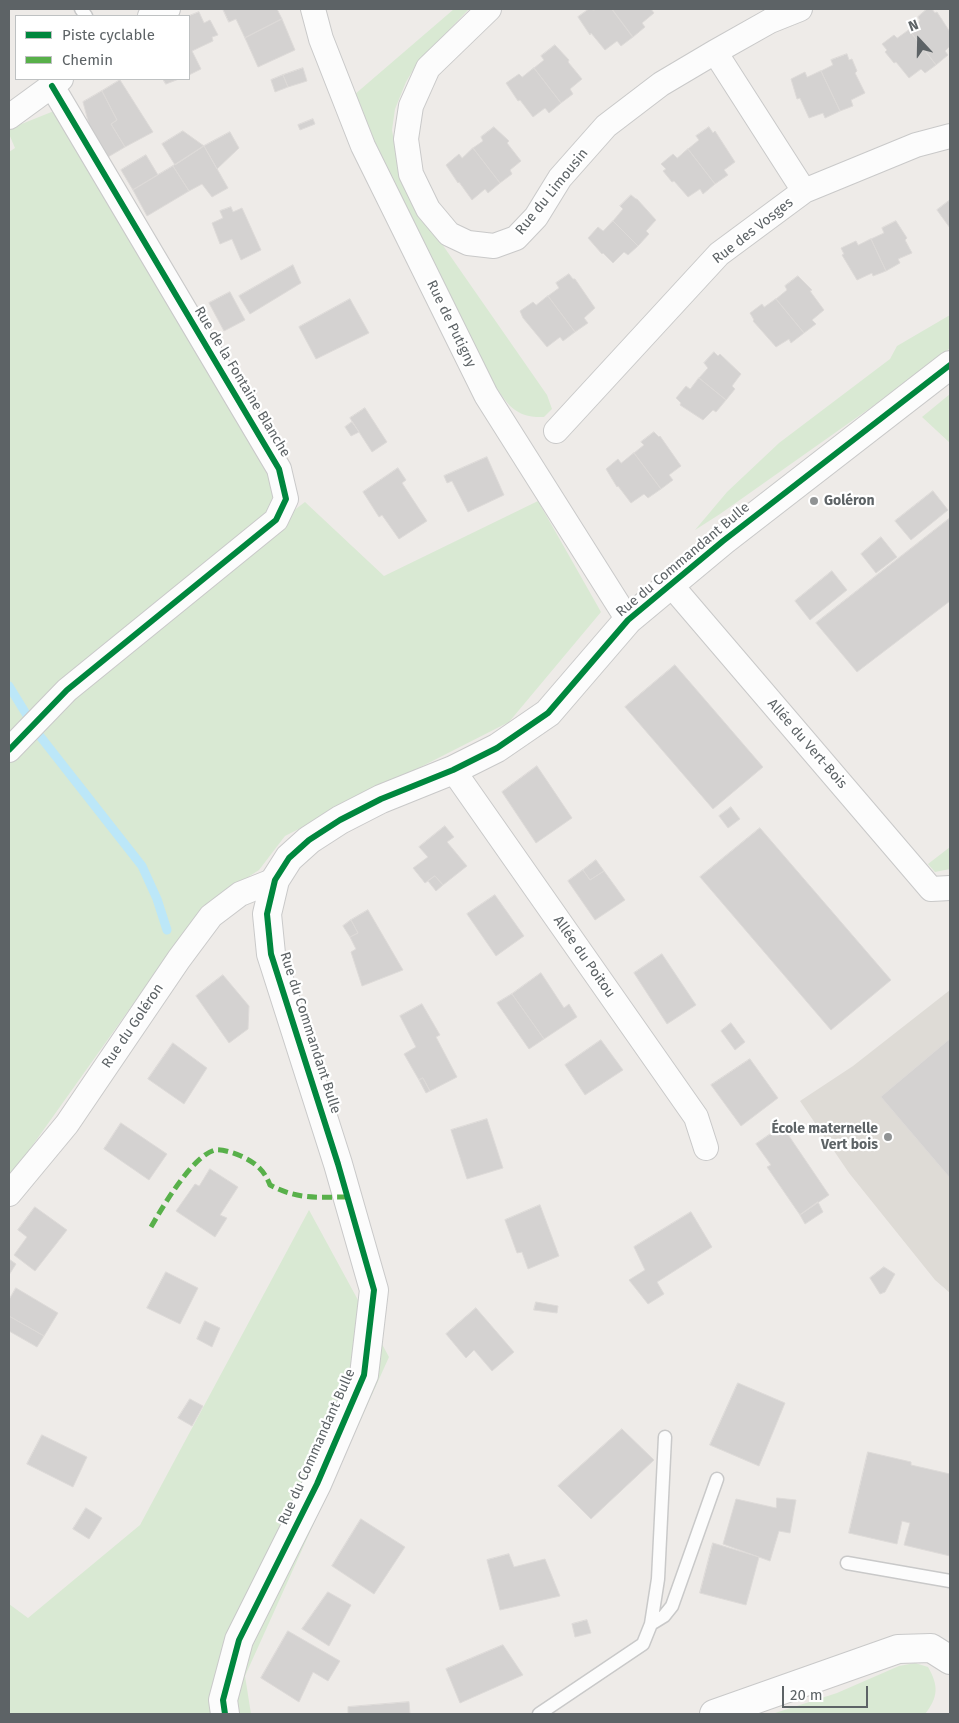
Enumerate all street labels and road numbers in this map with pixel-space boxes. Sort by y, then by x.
street label: Rue du Limousin [512,145,592,239]
street label: Rue des Vosges [709,194,797,268]
street label: Rue de Putigny [423,278,479,370]
street label: Rue de la Fontaine Blanche [190,304,294,460]
street label: Rue du Commandant Bulle [613,499,753,621]
street label: Allée du Vert-Bois [764,696,850,792]
street label: Allée du Poitou [549,913,619,1001]
street label: Rue du Commandant Bulle [276,950,344,1116]
street label: Rue du Goléron [99,981,167,1071]
street label: Rue du Commandant Bulle [275,1366,359,1528]

